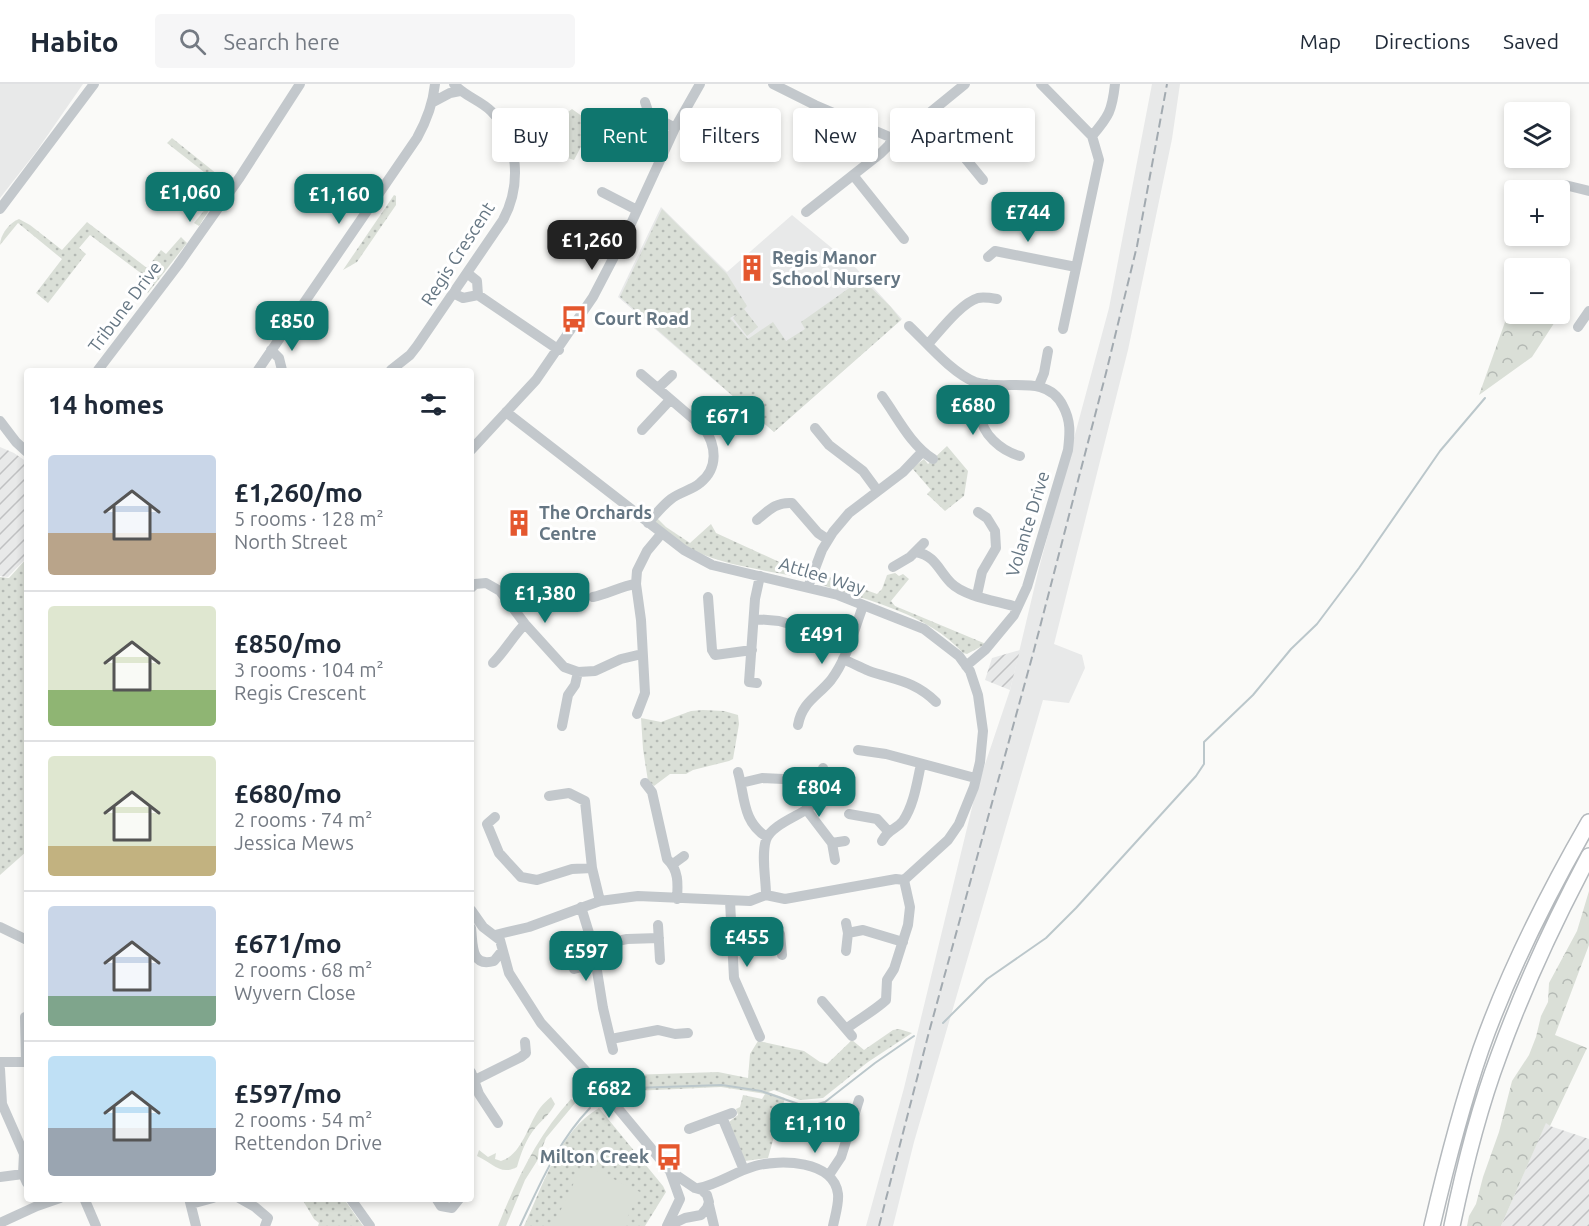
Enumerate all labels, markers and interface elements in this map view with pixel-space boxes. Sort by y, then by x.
search box [155,14,575,68]
icon: search [176,25,209,58]
text: Habito [30,26,119,57]
text: Search here [224,29,340,54]
text: Map [1300,29,1341,53]
text: Directions [1374,29,1470,53]
text: Saved [1503,29,1559,53]
map controls [1504,102,1570,324]
button: layers [1504,102,1570,168]
chip: Buy [492,108,569,162]
chip: Rent [581,108,668,162]
chip: Filters [680,108,781,162]
chip: New [793,108,878,162]
chip: Apartment [890,108,1035,162]
pin: £1,060 [141,172,239,223]
pin: £1,160 [290,174,388,225]
text: £1,060 [159,180,221,203]
button: + [1504,180,1570,246]
text: £1,160 [308,182,370,205]
pin: £744 [992,192,1064,243]
street label: Regis Crescent [416,198,498,309]
text: £744 [1005,200,1051,223]
pin: £1,260 [543,220,641,271]
text: £1,260 [561,228,623,251]
place label: Regis Manor School Nursery [772,247,901,288]
building icon: Regis Manor School Nursery [737,253,767,283]
street label: Tribune Drive [84,257,165,356]
button: − [1504,258,1570,324]
pin: £850 [256,301,328,352]
bus stop icon: Court Road [559,304,589,334]
place label: Court Road [594,308,689,328]
text: £850 [269,309,315,332]
pin: £680 [937,385,1009,436]
icon: filters [417,388,450,421]
text: 14 homes [48,390,164,419]
text: £680 [950,393,996,416]
pin: £671 [692,396,764,447]
text: £671 [705,404,751,427]
street label: Volante Drive [1002,469,1053,579]
text: £1,260/mo [234,478,363,507]
icon: home [96,479,168,551]
place label: The Orchards Centre [539,502,652,543]
text: 5 rooms · 128 m² [234,507,384,530]
building icon: The Orchards Centre [504,508,534,538]
text: North Street [234,530,347,553]
street label: Attlee Way [777,553,868,598]
pin: £1,380 [496,573,594,624]
text: £1,380 [514,581,576,604]
pin: £491 [786,614,858,665]
text: £491 [799,622,845,645]
text: £850/mo [234,629,342,658]
icon: home [96,630,168,702]
text: 3 rooms · 104 m² [234,658,384,681]
text: Regis Crescent [234,681,366,704]
pin: £804 [783,767,855,818]
text: £804 [796,775,842,798]
text: £680/mo [234,779,342,808]
icon: home [96,780,168,852]
text: 2 rooms · 74 m² [234,808,372,831]
text: Jessica Mews [234,831,354,854]
pin: £455 [711,917,783,968]
text: £455 [724,925,770,948]
text: £671/mo [234,929,342,958]
icon: home [96,930,168,1002]
pin: £597 [550,931,622,982]
text: £597 [563,939,609,962]
text: 2 rooms · 68 m² [234,958,372,981]
text: Wyvern Close [234,981,356,1004]
pin: £682 [573,1068,645,1119]
text: £682 [586,1076,632,1099]
text: £597/mo [234,1079,342,1108]
icon: home [96,1080,168,1152]
pin: £1,110 [766,1103,864,1154]
text: 2 rooms · 54 m² [234,1108,372,1131]
text: £1,110 [784,1111,846,1134]
text: Rettendon Drive [234,1131,382,1154]
bus stop icon: Milton Creek [654,1142,684,1172]
place label: Milton Creek [540,1146,649,1166]

